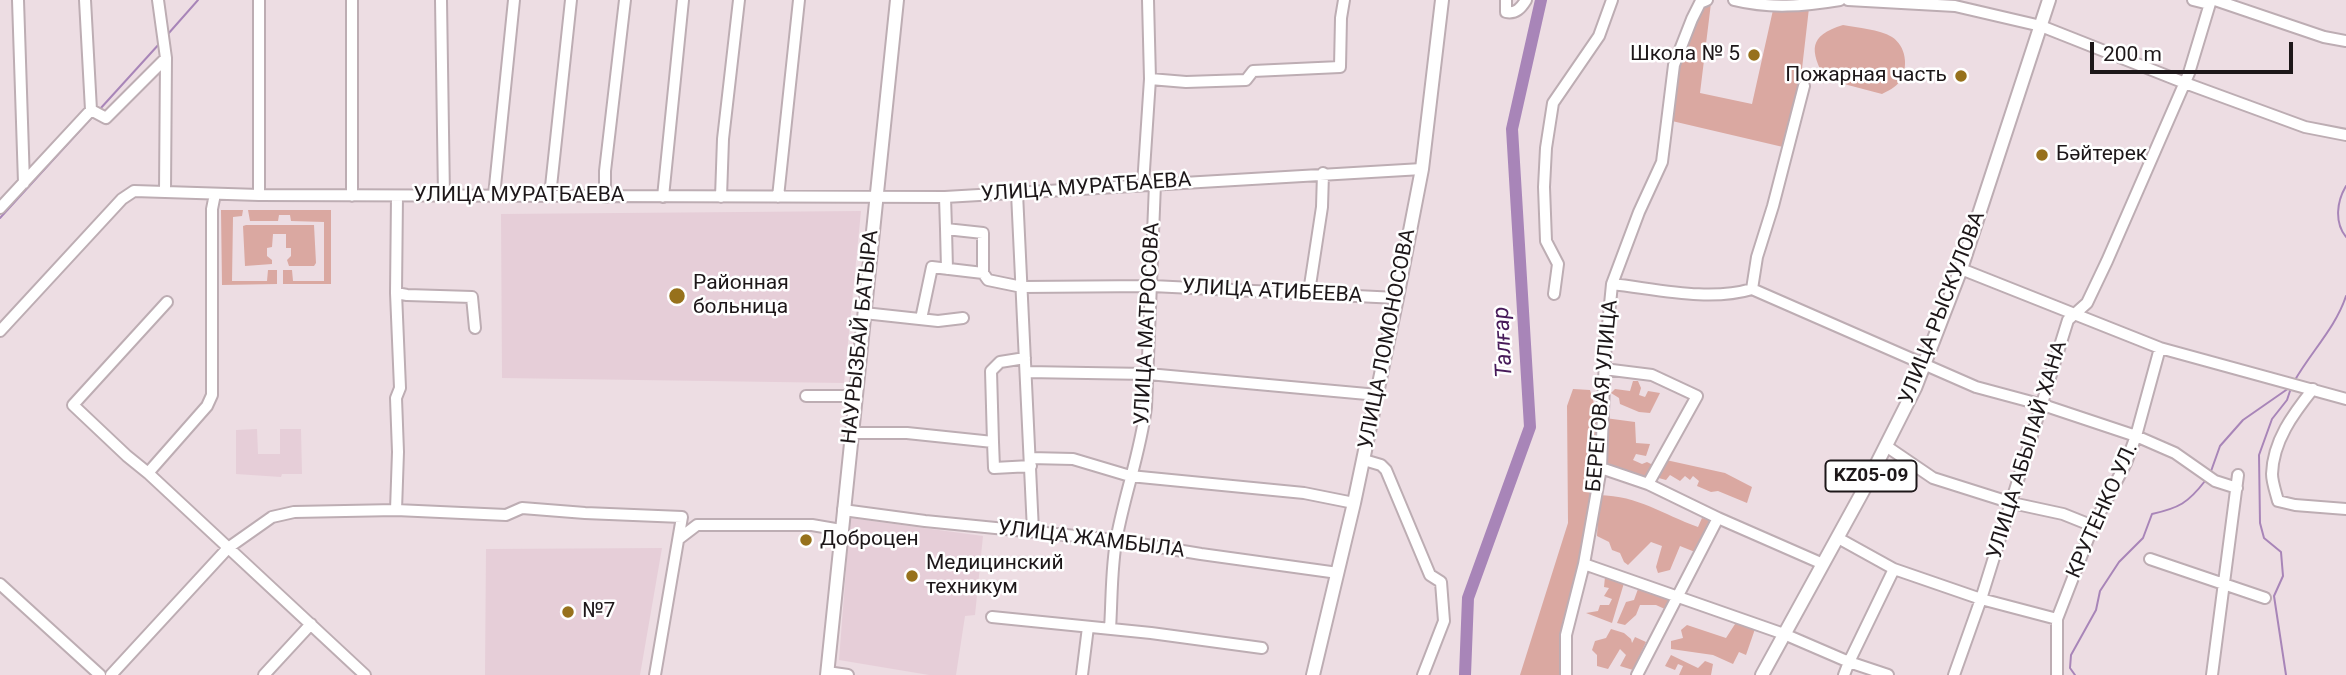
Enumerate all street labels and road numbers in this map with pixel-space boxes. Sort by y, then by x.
street label: УЛИЦА МУРАТБАЕВА [980,168,1192,208]
street label: УЛИЦА МУРАТБАЕВА [414,183,624,209]
street label: УЛИЦА РЫСКУЛОВА [1895,208,1991,408]
street label: УЛИЦА МАТРОСОВА [1130,222,1166,426]
street label: УЛИЦА ЛОМОНОСОВА [1354,227,1422,451]
street label: НАУРЫЗБАЙ БАТЫРА [837,229,885,445]
street label: УЛИЦА АТИБЕЕВА [1181,275,1363,309]
street label: БЕРЕГОВАЯ УЛИЦА [1582,299,1624,493]
street label: УЛИЦА АБЫЛАЙ ХАНА [1983,338,2073,562]
street label: КРУТЕНКО УЛ. [2062,439,2144,583]
road number: KZ05-09 [1826,461,1916,491]
street label: УЛИЦА ЖАМБЫЛА [996,516,1186,564]

